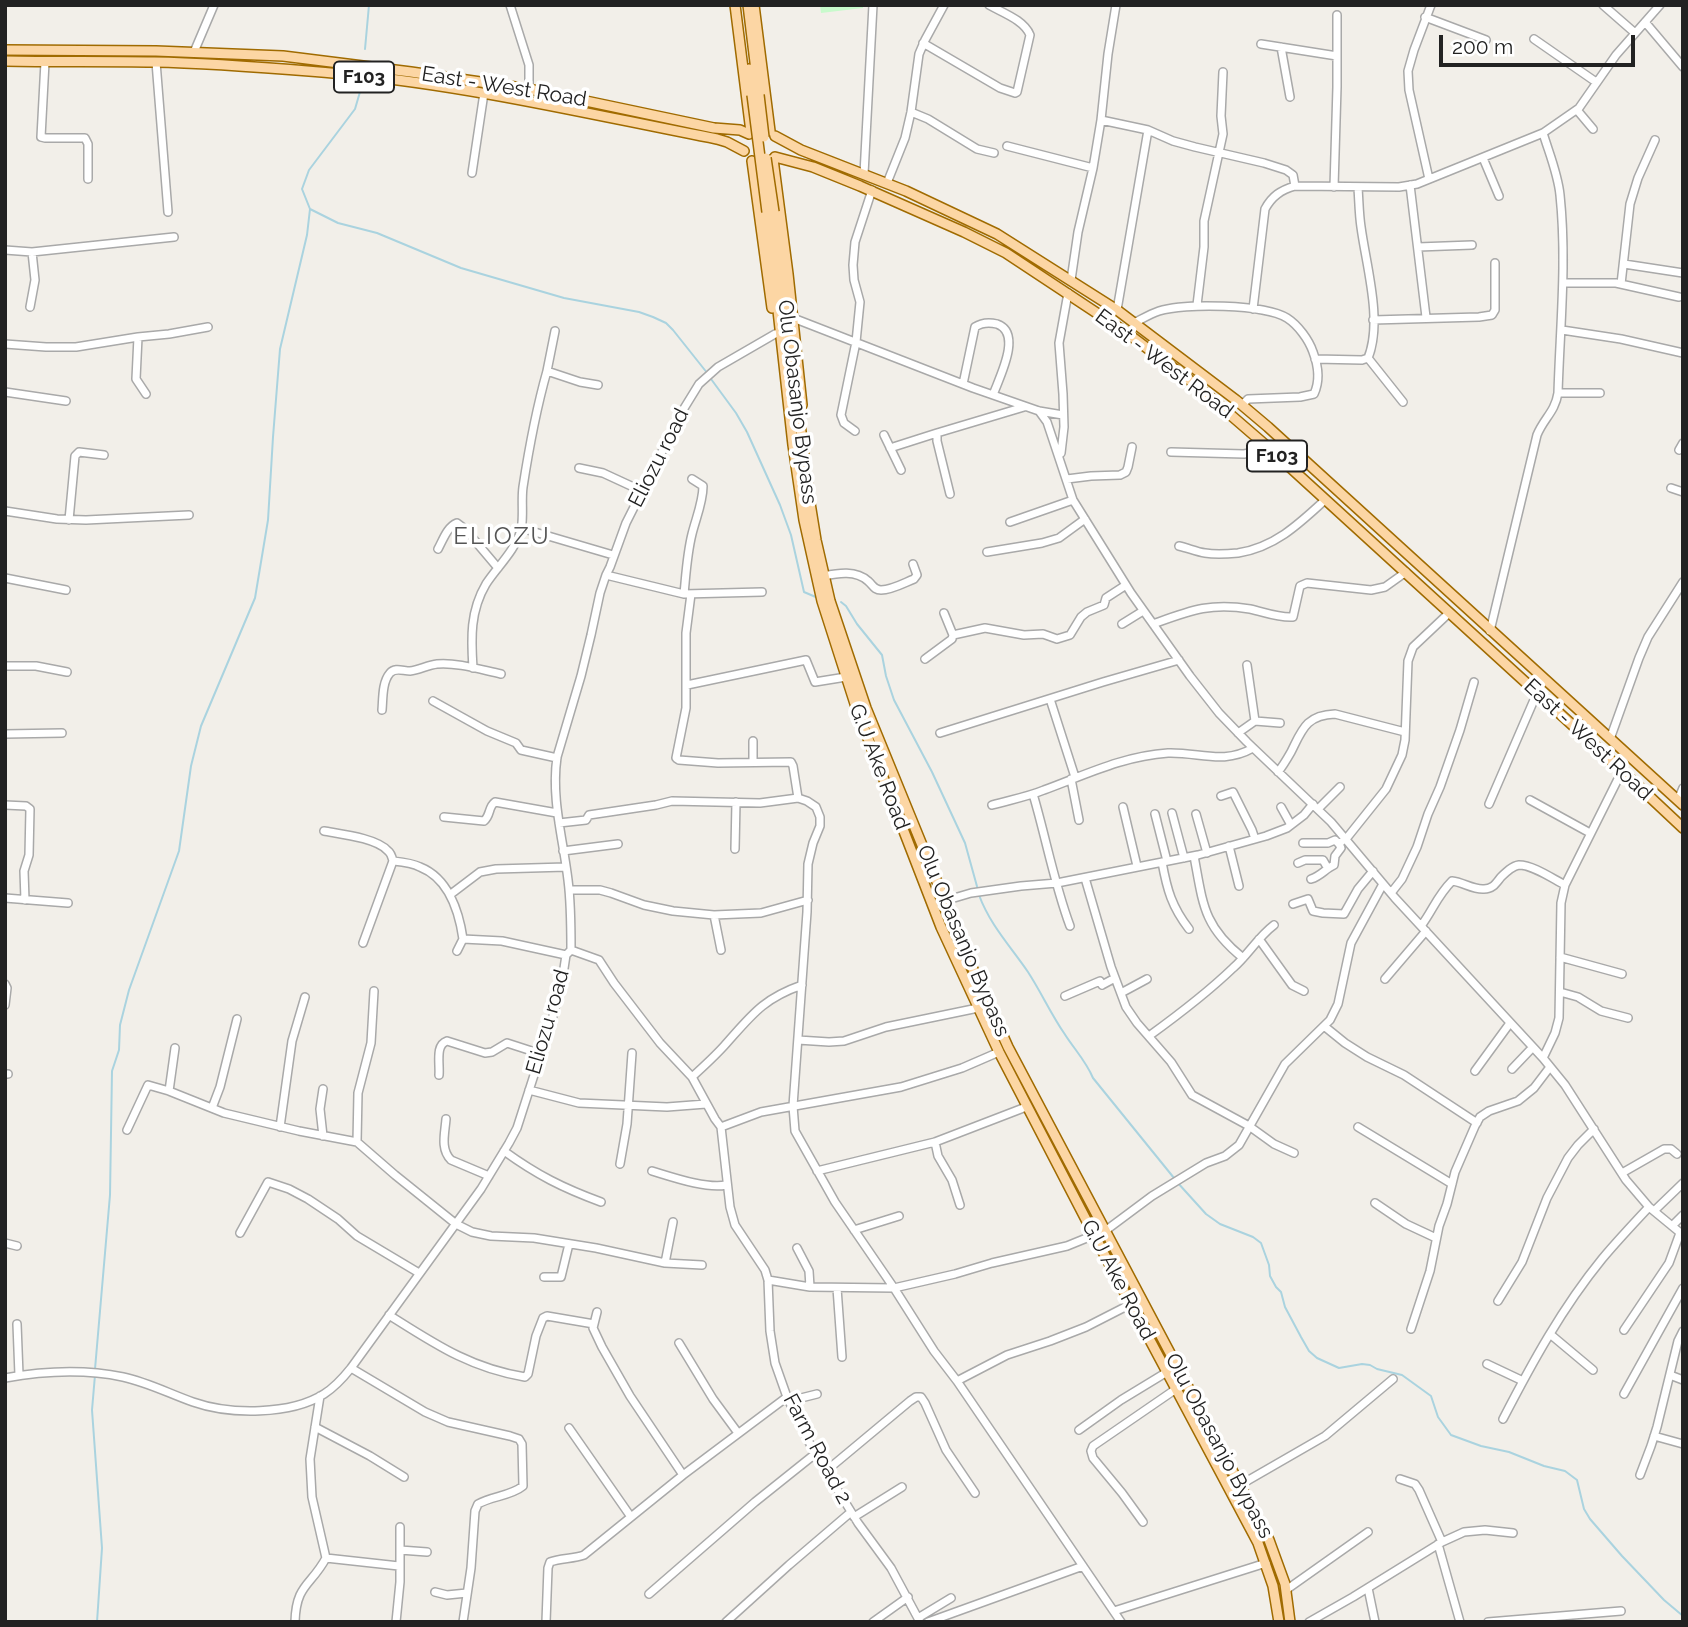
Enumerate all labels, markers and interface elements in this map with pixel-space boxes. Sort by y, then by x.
scale bar [1443,21,1639,65]
text: 200 m [1452,34,1513,59]
road number: F103 [334,61,394,92]
street label: East - West Road [420,62,588,112]
street label: Olu Obasanjo Bypass [772,298,822,506]
street label: East - West Road [1090,304,1238,424]
street label: Eliozu road [623,404,695,512]
road number: F103 [1247,440,1307,471]
district label: ELIOZU [454,523,550,551]
street label: East - West Road [1518,674,1658,806]
street label: G.U Ake Road [843,701,915,833]
street label: Olu Obasanjo Bypass [911,841,1015,1041]
street label: Eliozu road [521,967,575,1077]
street label: G.U Ake Road [1076,1216,1160,1344]
street label: Olu Obasanjo Bypass [1160,1349,1278,1543]
street label: Farm Road 2 [777,1390,857,1508]

